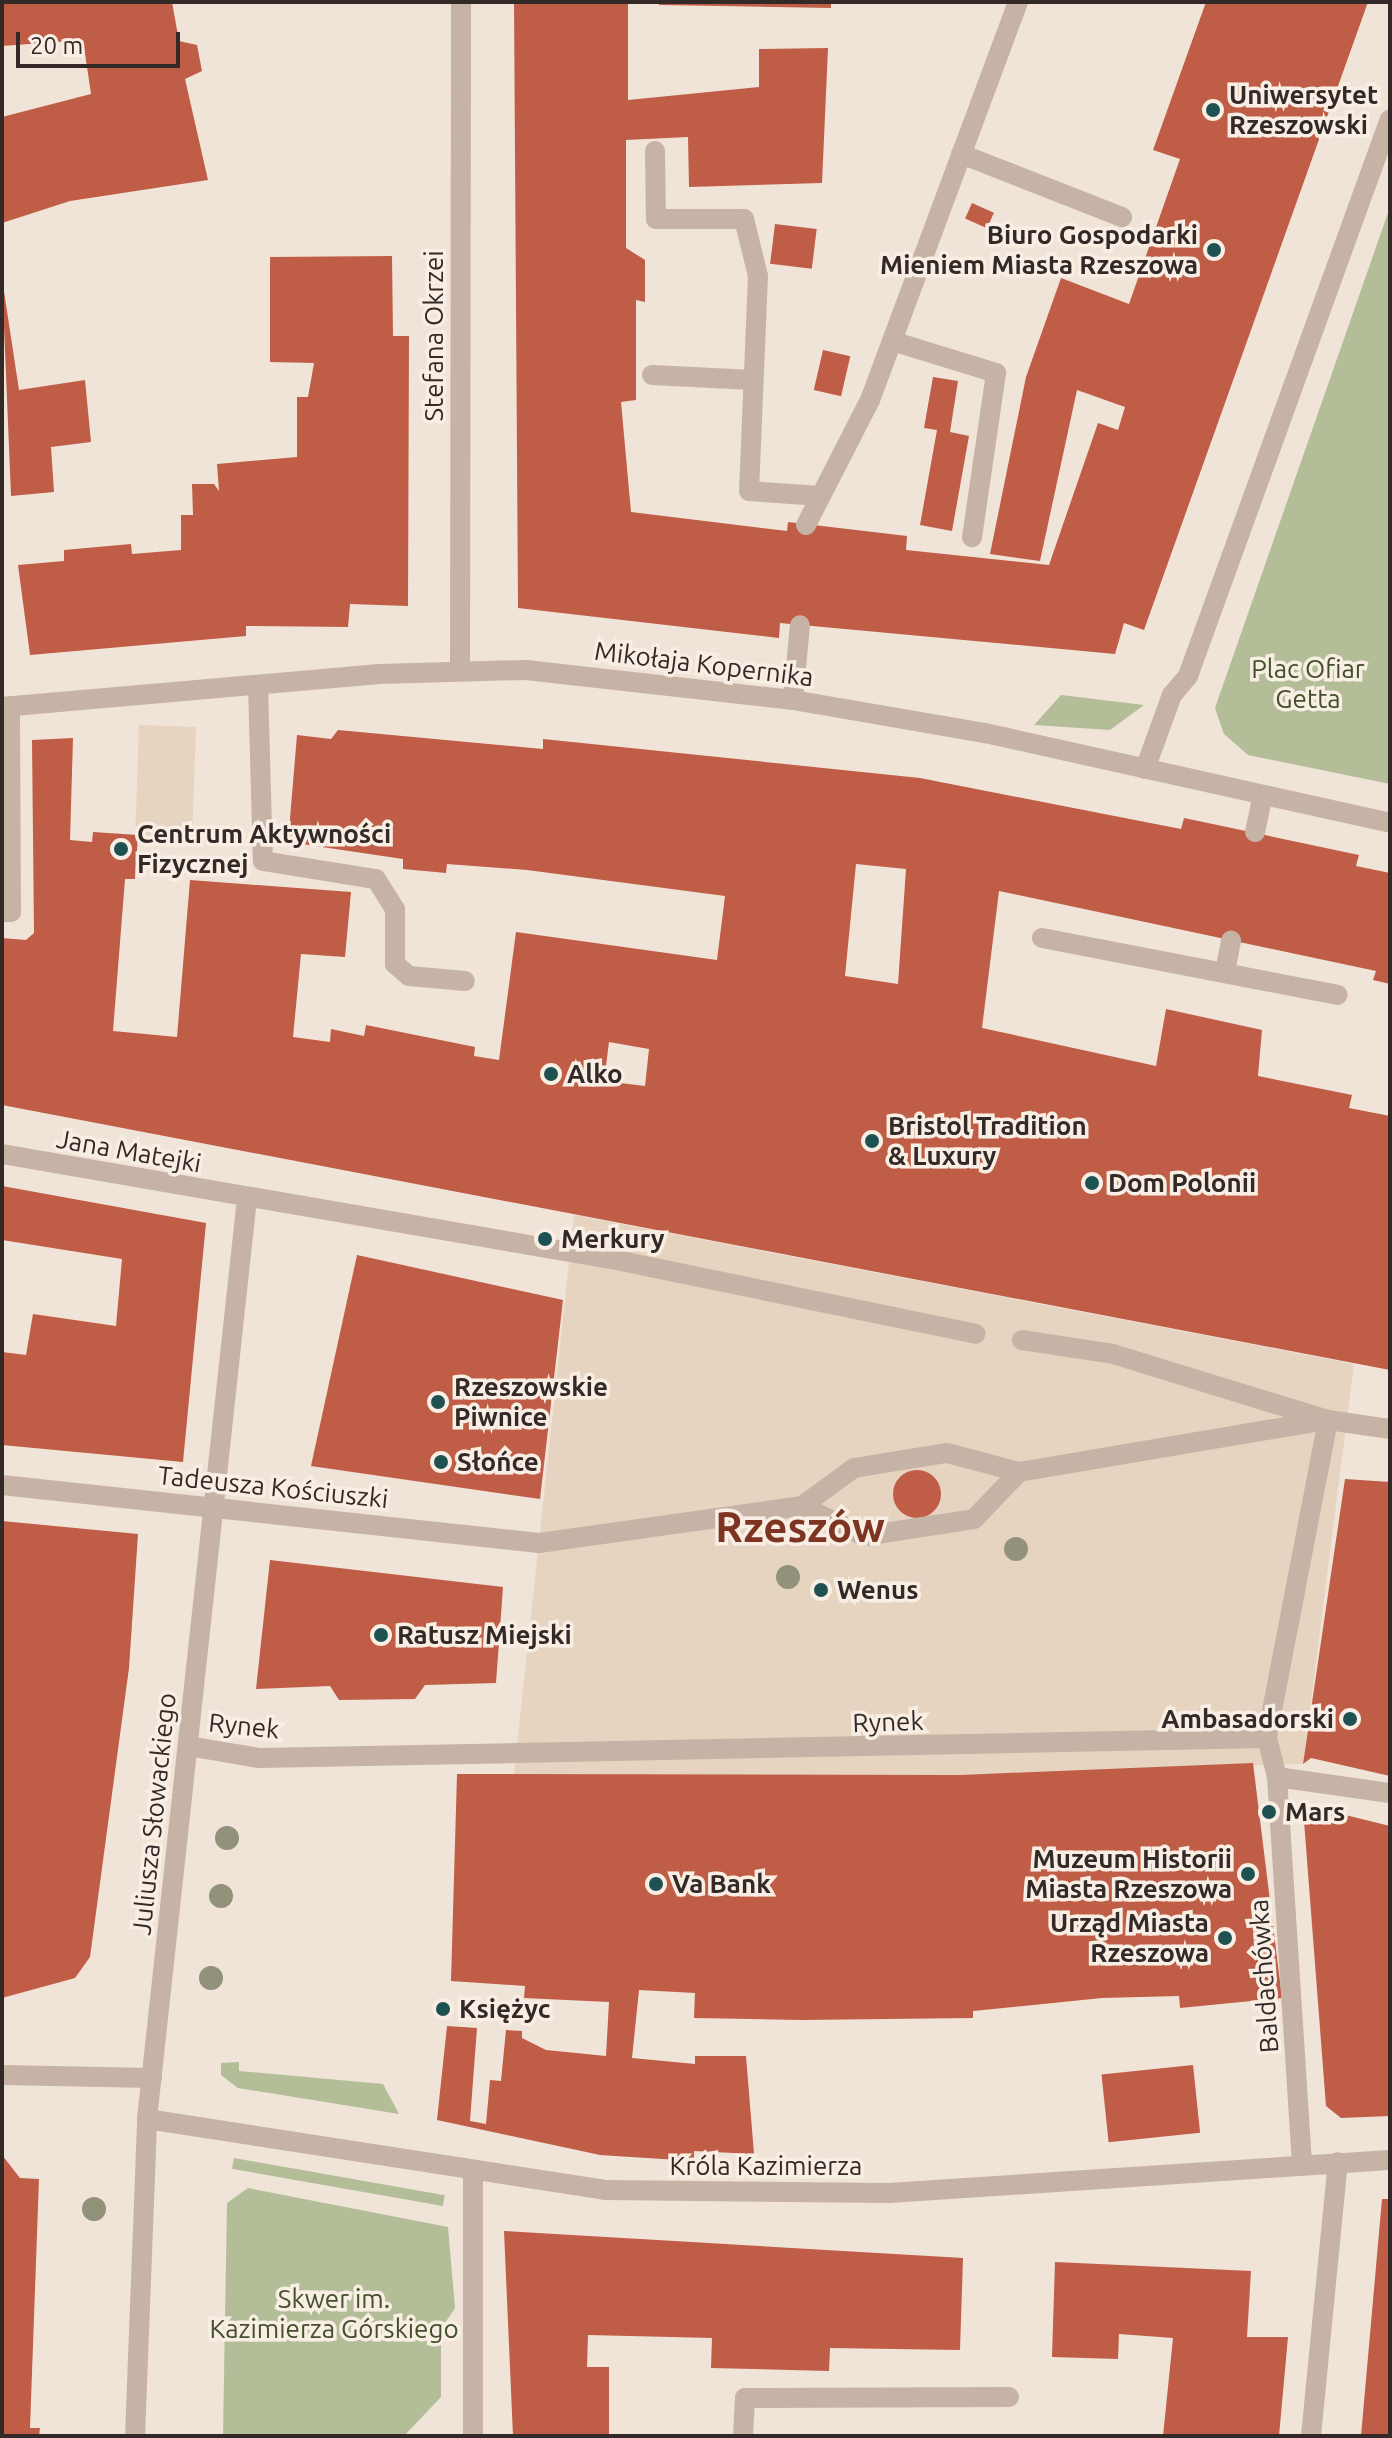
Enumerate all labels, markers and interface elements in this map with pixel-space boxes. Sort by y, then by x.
scale bar [20,16,184,66]
text: 20 m [30,32,83,59]
place label: Uniwersytet Rzeszowski [1229,79,1378,140]
marker: Uniwersytet Rzeszowski [1204,101,1222,119]
place label: Biuro Gospodarki Mieniem Miasta Rzeszowa [880,219,1198,280]
marker: Biuro Gospodarki Mieniem Miasta Rzeszowa [1205,241,1223,259]
street label: Stefana Okrzei [418,250,450,422]
street label: Mikołaja Kopernika [593,635,815,693]
park label: Plac Ofiar Getta [1251,653,1365,714]
place label: Centrum Aktywności Fizycznej [137,818,391,880]
marker: Centrum Aktywności Fizycznej [112,840,130,858]
place label: Alko [567,1058,623,1090]
marker: Alko [542,1065,560,1083]
place label: Bristol Tradition & Luxury [888,1110,1087,1172]
street label: Jana Matejki [54,1123,204,1179]
marker: Bristol Tradition & Luxury [863,1132,881,1150]
place label: Dom Polonii [1108,1167,1256,1199]
marker: Dom Polonii [1083,1174,1101,1192]
place label: Merkury [561,1223,665,1255]
marker: Merkury [536,1230,554,1248]
place label: Rzeszowskie Piwnice [454,1371,608,1432]
marker: Rzeszowskie Piwnice [429,1393,447,1411]
place label: Słońce [457,1446,539,1478]
marker: Słońce [432,1453,450,1471]
street label: Tadeusza Kościuszki [156,1459,390,1515]
district label: Rzeszów [715,1502,885,1552]
place label: Wenus [837,1574,918,1606]
marker: Wenus [812,1581,830,1599]
place label: Ratusz Miejski [397,1619,572,1651]
marker: Ratusz Miejski [372,1626,390,1644]
street label: Juliusza Słowackiego [126,1691,182,1937]
place label: Ambasadorski [1161,1703,1334,1735]
street label: Rynek [852,1705,924,1739]
street label: Rynek [207,1707,281,1745]
marker: Ambasadorski [1341,1710,1359,1728]
place label: Mars [1285,1796,1345,1828]
marker: Mars [1260,1803,1278,1821]
place label: Muzeum Historii Miasta Rzeszowa [1025,1843,1232,1904]
marker: Muzeum Historii Miasta Rzeszowa [1239,1865,1257,1883]
place label: Va Bank [672,1868,771,1900]
marker: Va Bank [647,1875,665,1893]
street label: Baldachówka [1243,1898,1285,2054]
place label: Urząd Miasta Rzeszowa [1050,1907,1209,1968]
marker: Urząd Miasta Rzeszowa [1216,1929,1234,1947]
place label: Księżyc [459,1993,550,2025]
marker: Księżyc [434,2000,452,2018]
street label: Króla Kazimierza [670,2150,862,2182]
park label: Skwer im. Kazimierza Górskiego [209,2283,459,2344]

